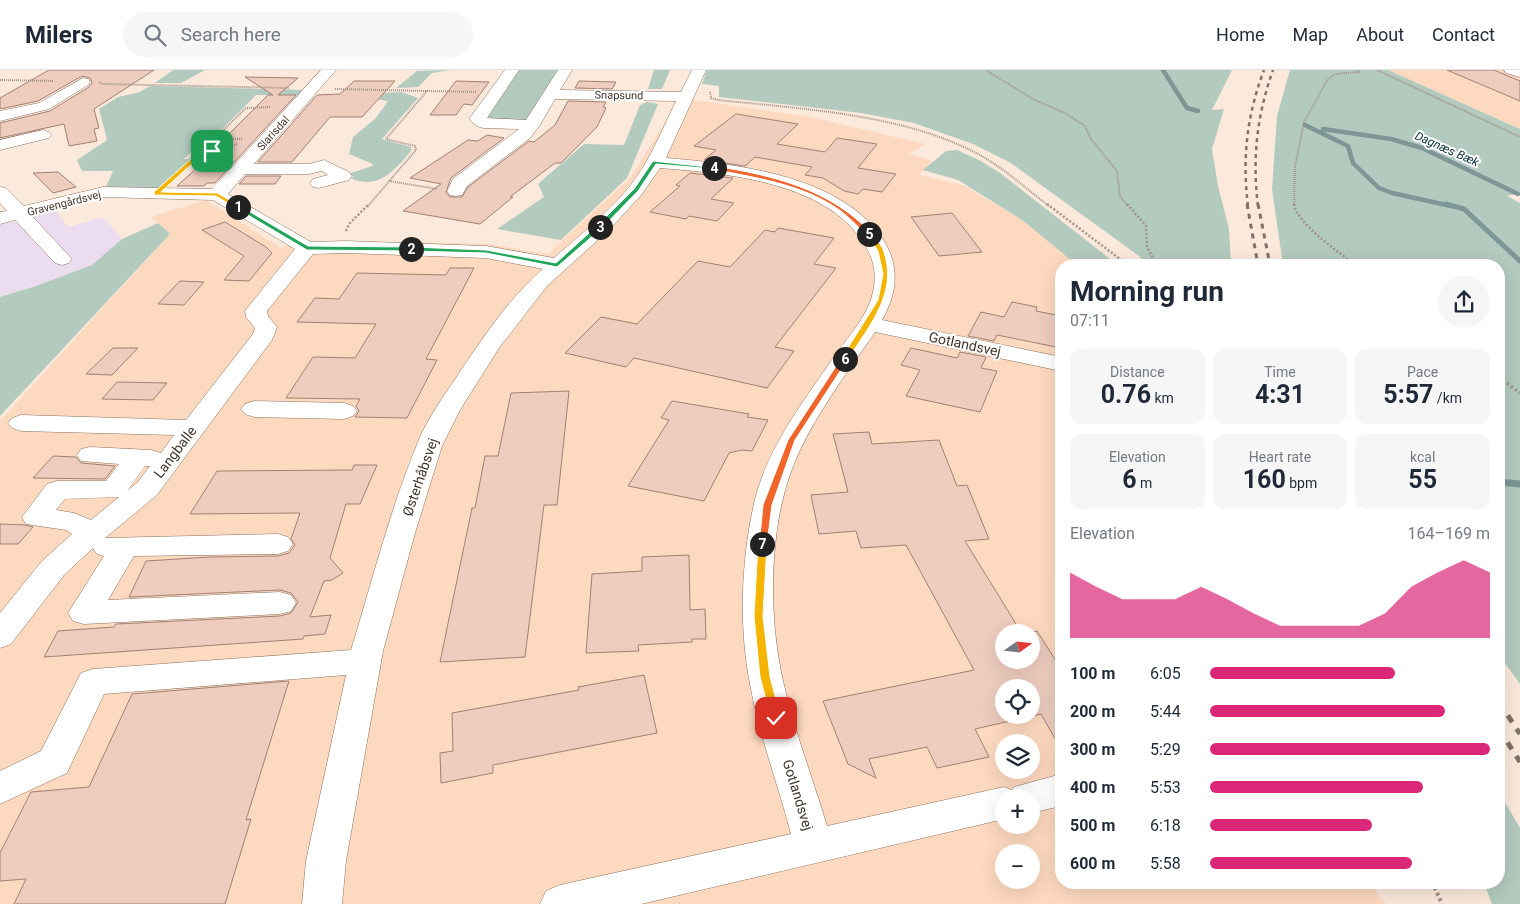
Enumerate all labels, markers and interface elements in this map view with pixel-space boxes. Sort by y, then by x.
search box [123,12,473,57]
text: Milers [25,21,93,49]
icon: search [141,21,169,49]
text: Search here [181,23,281,46]
text: Home [1216,24,1265,45]
text: Map [1293,24,1328,45]
text: About [1356,24,1404,45]
text: Contact [1432,24,1495,45]
street label: Snapsund [594,89,643,102]
street label: Slarisdal [254,113,292,153]
water label: Dagnæs Bæk [1413,129,1482,170]
pin [191,130,233,172]
icon: arrive [198,137,226,165]
pin: 4 [702,156,726,180]
text: 4 [710,160,719,176]
street label: Gravengårdsvej [26,188,102,219]
pin: 1 [226,194,250,220]
text: 1 [234,199,243,215]
pin: 3 [588,214,612,240]
text: 3 [596,219,605,235]
pin: 5 [856,222,882,246]
text: 5 [865,226,874,242]
pin: 2 [398,236,424,262]
text: 2 [407,241,416,257]
text: Morning run [1070,275,1224,308]
button: share [1438,276,1490,328]
text: 07:11 [1070,311,1110,330]
street label: Gotlandsvej [927,329,1003,359]
pin: 6 [832,346,858,372]
text: 6 [841,351,850,367]
text: Distance [1110,364,1165,380]
text: Time [1264,364,1296,380]
text: Pace [1407,364,1438,380]
text: 0.76 [1101,380,1151,409]
text: 4:31 [1255,380,1305,409]
text: 5:57 [1383,380,1433,409]
text: km [1151,390,1174,406]
text: /km [1433,390,1462,406]
street label: Langballe [150,423,200,481]
street label: Østerhåbsvej [399,436,441,518]
text: Elevation [1109,449,1166,465]
text: Heart rate [1249,449,1311,465]
text: kcal [1410,449,1435,465]
text: 6 [1122,465,1137,494]
text: 160 [1243,465,1286,494]
text: 55 [1408,465,1437,494]
text: m [1137,475,1152,491]
text: bpm [1286,475,1317,491]
text: Elevation [1070,524,1135,543]
text: 164–169 m [1408,524,1490,543]
pin: 7 [750,532,774,556]
text: 7 [758,536,767,552]
north arrow [995,624,1040,669]
map controls [995,624,1040,889]
text: 100 m [1070,664,1115,683]
text: 6:05 [1150,664,1181,683]
button: locate [995,679,1040,724]
pin [755,697,797,739]
text: 200 m [1070,702,1115,721]
text: 5:44 [1150,702,1181,721]
icon: check [762,704,790,732]
button: layers [995,734,1040,779]
text: 300 m [1070,740,1115,759]
text: 5:29 [1150,740,1181,759]
street label: Gotlandsvej [780,758,816,832]
text: 400 m [1070,778,1115,797]
text: 5:53 [1150,778,1181,797]
button: + [995,789,1040,834]
text: 500 m [1070,816,1115,835]
text: 6:18 [1150,816,1181,835]
button: − [995,844,1040,889]
text: 600 m [1070,854,1115,873]
text: 5:58 [1150,854,1181,873]

